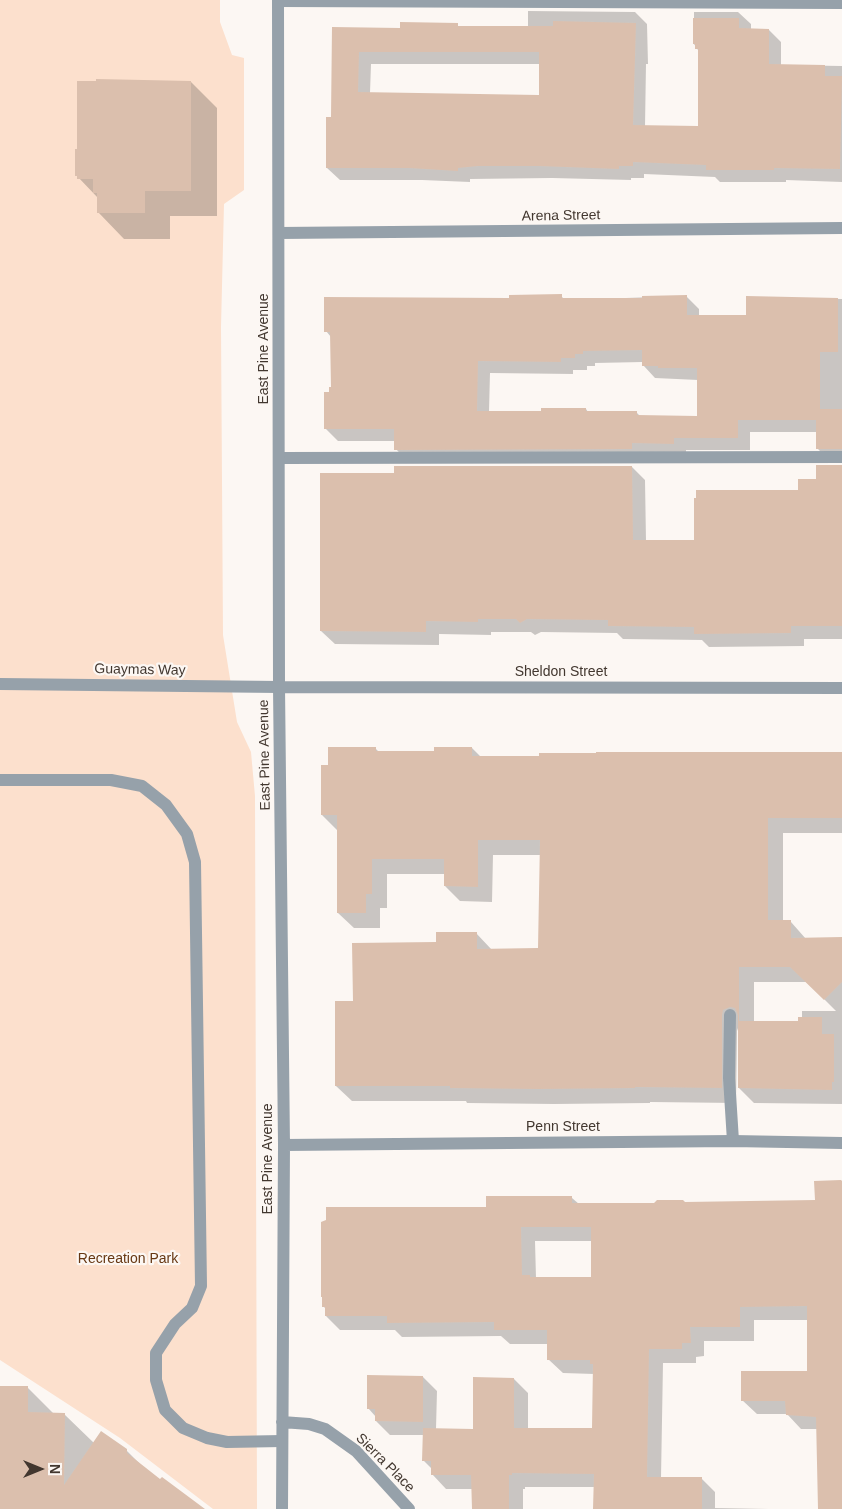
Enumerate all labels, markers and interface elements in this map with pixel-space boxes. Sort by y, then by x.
street label: Arena Street [522,207,600,225]
street label: East Pine Avenue [256,293,272,405]
street label: Guaymas Way [94,661,186,679]
street label: Sheldon Street [515,664,607,680]
street label: East Pine Avenue [256,699,274,811]
street label: East Pine Avenue [260,1103,276,1215]
street label: Penn Street [526,1119,600,1135]
park label: Recreation Park [78,1251,178,1267]
street label: Sierra Place [352,1430,418,1496]
north arrow [15,1444,65,1494]
text: N [47,1464,63,1474]

